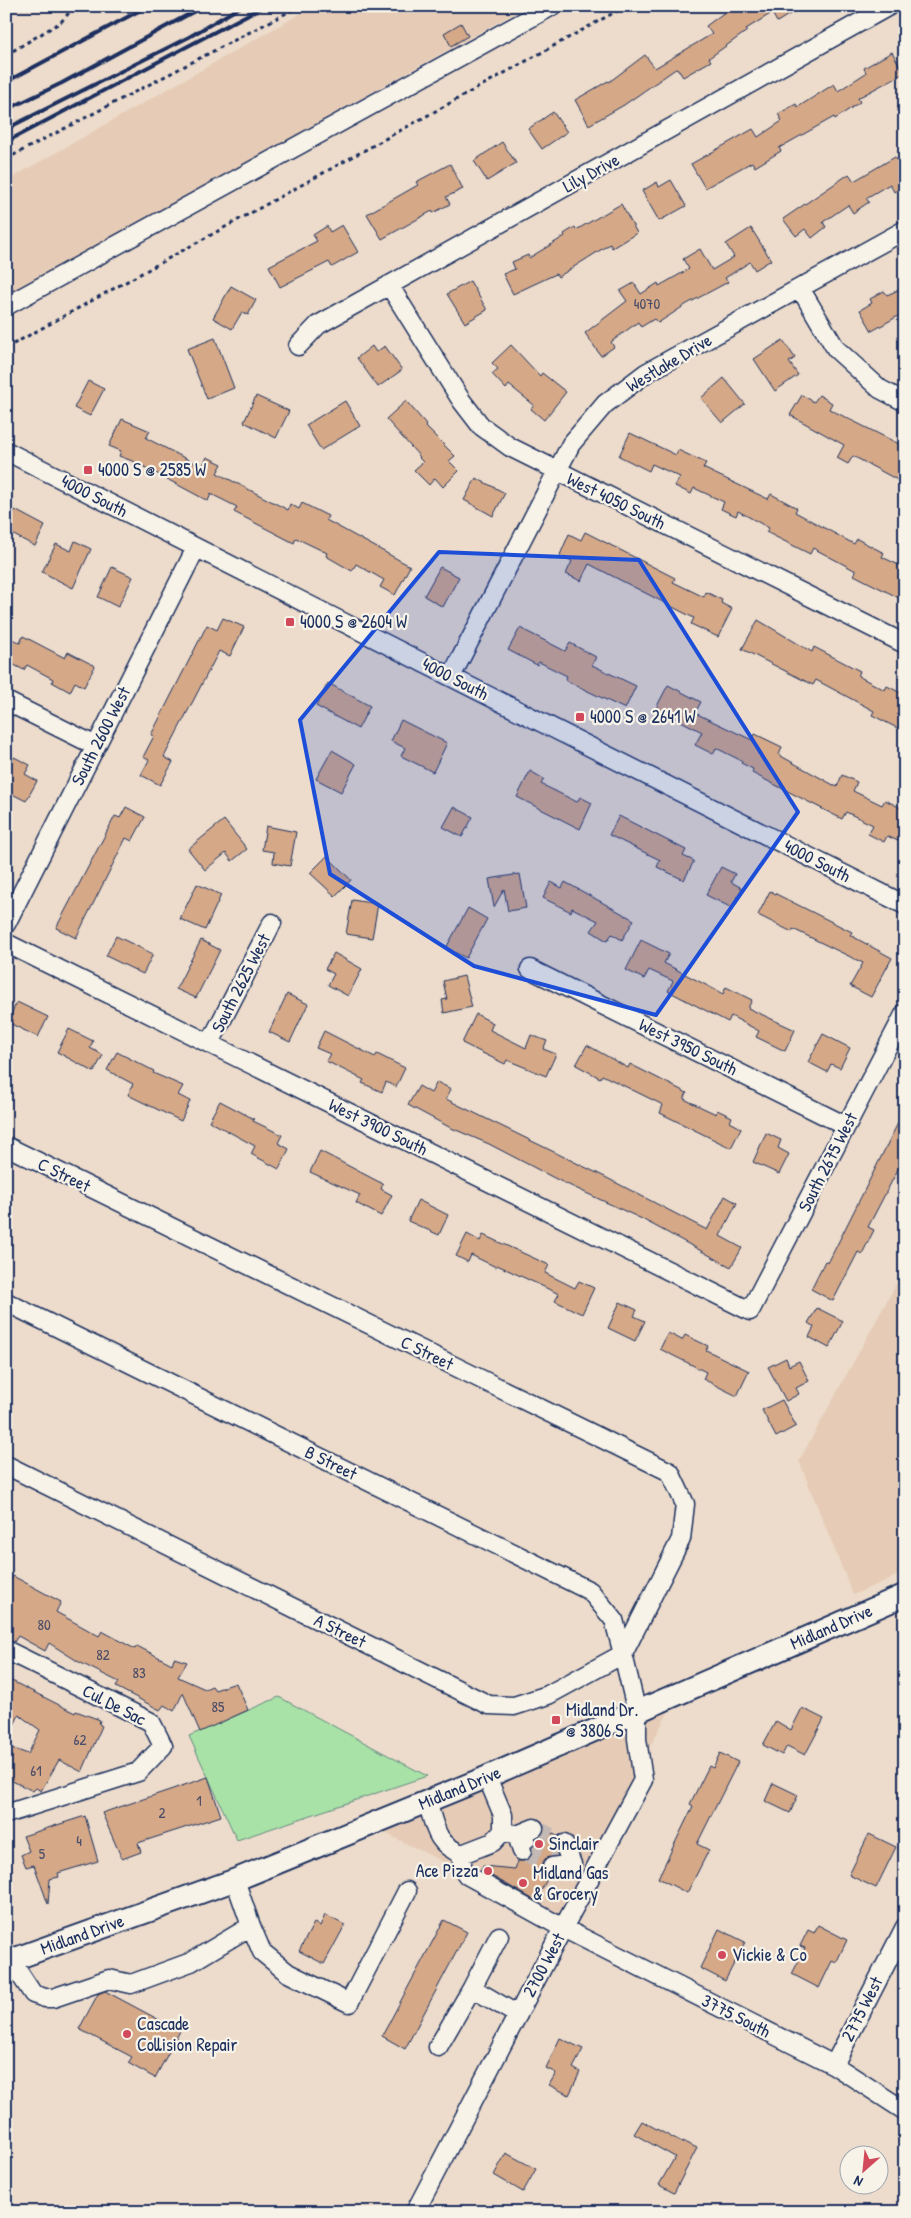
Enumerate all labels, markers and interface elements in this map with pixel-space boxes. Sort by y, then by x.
street label: Lily Drive [558,147,624,198]
house number: 4070 [634,293,661,314]
street label: Westlake Drive [621,327,716,398]
place label: 4000 S @ 2585 W [98,457,206,482]
marker: 4000 S @ 2585 W [82,464,94,476]
street label: West 4050 South [563,466,670,535]
street label: 4000 South [57,468,132,523]
place label: 4000 S @ 2604 W [300,609,407,634]
marker: 4000 S @ 2604 W [284,616,296,628]
street label: 4000 South [418,651,493,706]
street label: South 2600 West [65,681,137,789]
place label: 4000 S @ 2641 W [590,704,696,729]
marker: 4000 S @ 2641 W [574,711,586,723]
street label: 4000 South [780,833,855,888]
street label: South 2625 West [205,928,277,1036]
street label: West 3950 South [635,1012,742,1081]
street label: West 3900 South [325,1092,432,1161]
street label: South 2675 West [792,1107,864,1216]
street label: C Street [34,1151,96,1198]
street label: C Street [397,1329,459,1376]
street label: B Street [301,1439,362,1486]
street label: Midland Drive [786,1598,876,1655]
street label: A Street [310,1607,371,1654]
house number: 80 [37,1614,51,1635]
house number: 82 [96,1644,110,1665]
house number: 83 [132,1662,146,1683]
street label: Cul De Sac [78,1678,150,1731]
house number: 85 [212,1696,225,1717]
place label: Midland Dr. @ 3806 S [566,1697,638,1743]
marker: Midland Dr. @ 3806 S [550,1714,562,1726]
house number: 62 [73,1729,87,1750]
house number: 61 [30,1760,42,1781]
street label: Midland Drive [415,1760,505,1816]
house number: 1 [196,1790,202,1811]
house number: 2 [158,1802,166,1823]
house number: 4 [76,1830,82,1851]
place label: Sinclair [549,1831,599,1856]
marker: Sinclair [533,1838,545,1850]
house number: 5 [39,1843,46,1864]
place label: Ace Pizza [416,1858,478,1883]
place label: Midland Gas & Grocery [533,1860,609,1906]
marker: Ace Pizza [482,1865,494,1877]
marker: Midland Gas & Grocery [517,1877,529,1889]
street label: Midland Drive [37,1908,127,1961]
street label: 2700 West [516,1928,571,2001]
place label: Vickie & Co [732,1942,807,1967]
marker: Vickie & Co [716,1949,728,1961]
street label: 2775 West [835,1971,889,2045]
street label: 3775 South [698,1988,775,2044]
place label: Cascade Collision Repair [137,2011,238,2057]
marker: Cascade Collision Repair [121,2028,133,2040]
north arrow [838,2146,888,2196]
text: N [850,2172,866,2192]

